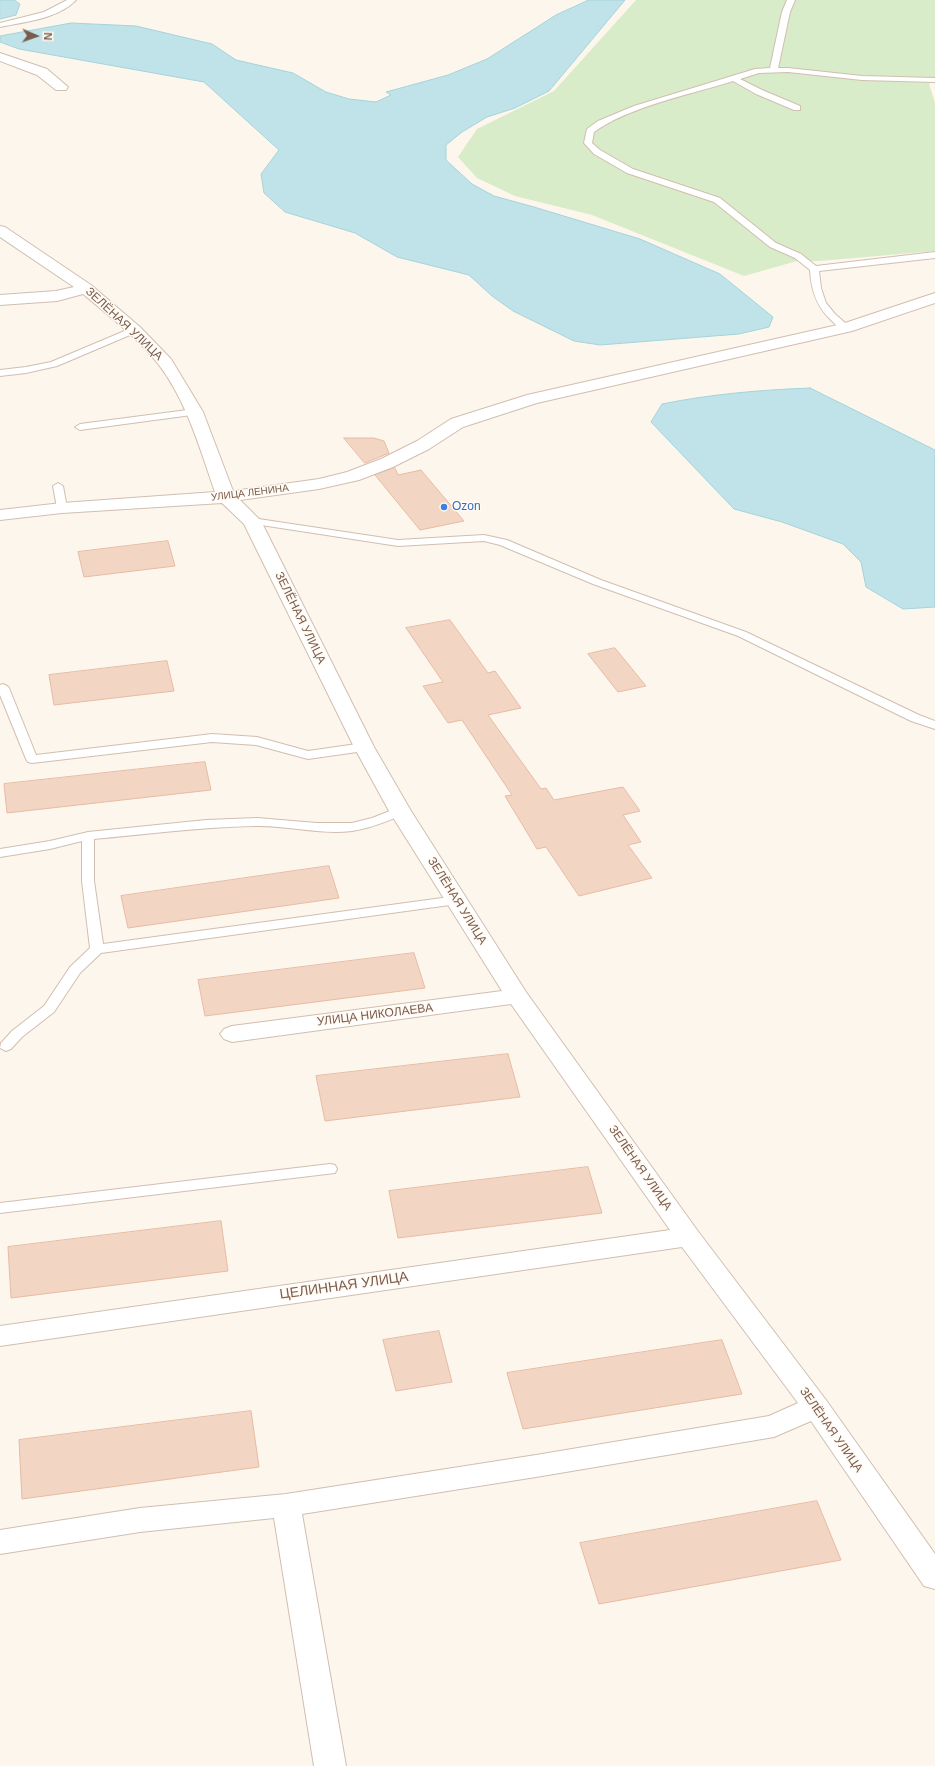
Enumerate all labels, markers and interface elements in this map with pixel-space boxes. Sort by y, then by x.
north arrow [16,16,56,56]
text: N [42,32,54,41]
street label: ЗЕЛЁНАЯ УЛИЦА [82,284,166,364]
street label: УЛИЦА ЛЕНИНА [210,482,290,504]
place label: Ozon [452,500,481,514]
marker: Ozon [439,502,449,512]
street label: ЗЕЛЁНАЯ УЛИЦА [272,570,328,666]
street label: ЗЕЛЁНАЯ УЛИЦА [424,855,490,947]
street label: УЛИЦА НИКОЛАЕВА [316,1001,434,1029]
street label: ЗЕЛЁНАЯ УЛИЦА [605,1123,675,1213]
street label: ЦЕЛИННАЯ УЛИЦА [279,1269,409,1303]
street label: ЗЕЛЁНАЯ УЛИЦА [796,1385,866,1475]

